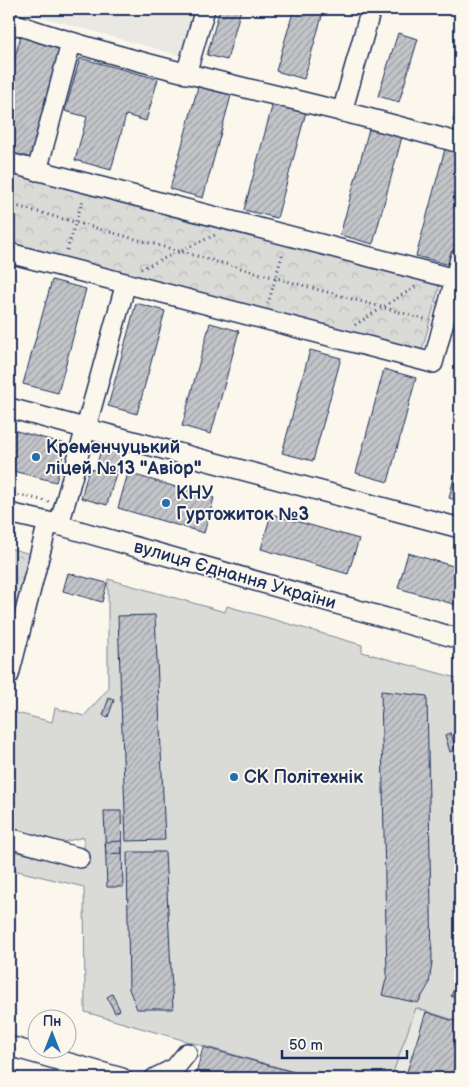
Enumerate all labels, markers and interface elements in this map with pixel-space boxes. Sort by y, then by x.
place label: Кременчуцький ліцей №13 "Авіор" [45,437,202,479]
marker: Кременчуцький ліцей №13 "Авіор" [30,451,42,463]
place label: КНУ Гуртожиток №3 [176,483,309,525]
marker: КНУ Гуртожиток №3 [160,497,172,509]
street label: вулиця Єднання України [131,536,339,614]
place label: СК Політехнік [244,767,363,788]
marker: СК Політехнік [228,771,240,783]
north arrow [28,1010,78,1060]
text: Пн [43,1013,61,1030]
scale bar [282,1027,406,1059]
text: 50 m [289,1036,323,1055]

